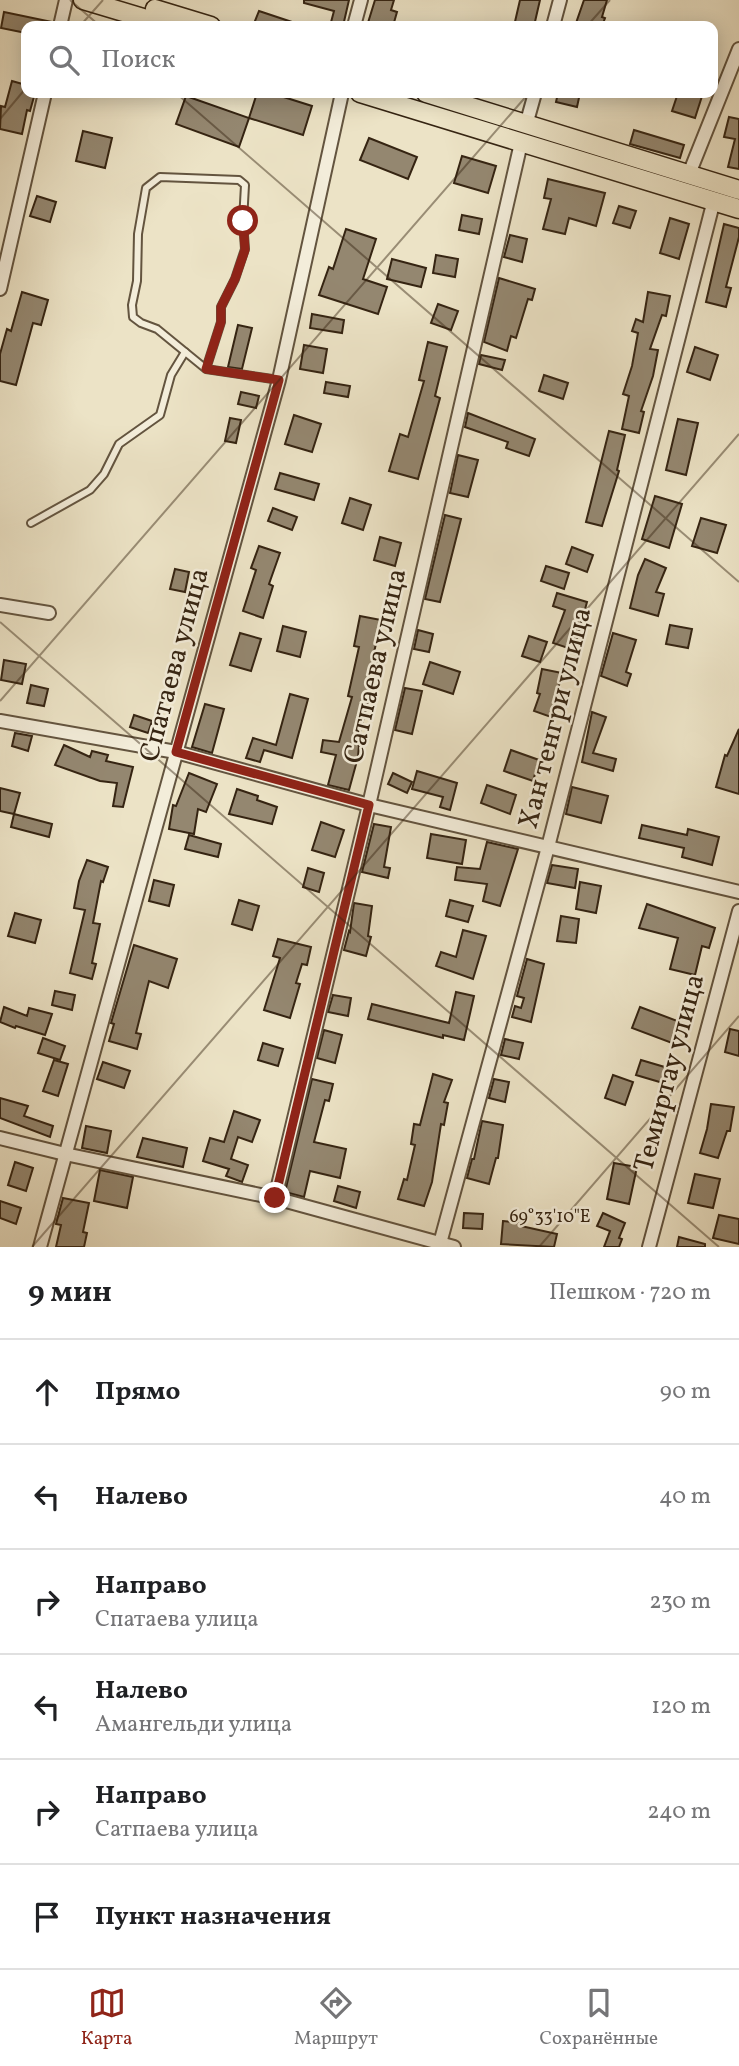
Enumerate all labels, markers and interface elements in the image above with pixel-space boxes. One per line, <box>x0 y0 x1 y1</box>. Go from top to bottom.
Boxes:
search box <box>21 21 718 98</box>
icon: search <box>45 41 83 79</box>
text: Поиск <box>101 42 175 78</box>
route start <box>227 205 258 236</box>
street label: Спатаева улица <box>130 564 220 766</box>
street label: Сатпаева улица <box>335 564 417 768</box>
street label: Хан тенгри улица <box>510 603 602 833</box>
street label: Темиртау улица <box>625 970 715 1176</box>
route end <box>259 1182 290 1213</box>
text: 69°33'10"E <box>509 1205 591 1230</box>
text: 9 мин <box>28 1272 112 1314</box>
text: Пешком · 720 m <box>549 1277 711 1309</box>
icon: ahead <box>28 1373 66 1411</box>
text: Прямо <box>95 1374 180 1410</box>
text: 90 m <box>660 1376 711 1408</box>
icon: left <box>28 1478 66 1516</box>
text: Налево <box>95 1479 188 1515</box>
text: 40 m <box>659 1481 711 1513</box>
text: Направо <box>95 1568 207 1604</box>
icon: right <box>28 1583 66 1621</box>
text: 230 m <box>649 1586 711 1618</box>
text: Спатаева улица <box>95 1604 259 1636</box>
text: Налево <box>95 1673 188 1709</box>
icon: left <box>28 1688 66 1726</box>
text: 120 m <box>651 1691 711 1723</box>
text: Амангельди улица <box>95 1709 292 1741</box>
text: Направо <box>95 1778 207 1814</box>
icon: right <box>28 1793 66 1831</box>
text: 240 m <box>647 1796 711 1828</box>
text: Сатпаева улица <box>95 1814 259 1846</box>
icon: arrive <box>28 1898 66 1936</box>
text: Пункт назначения <box>95 1899 331 1935</box>
tab: Карта <box>81 1984 132 2052</box>
tab: Маршрут <box>294 1984 378 2052</box>
tab: Сохранённые <box>540 1984 658 2052</box>

